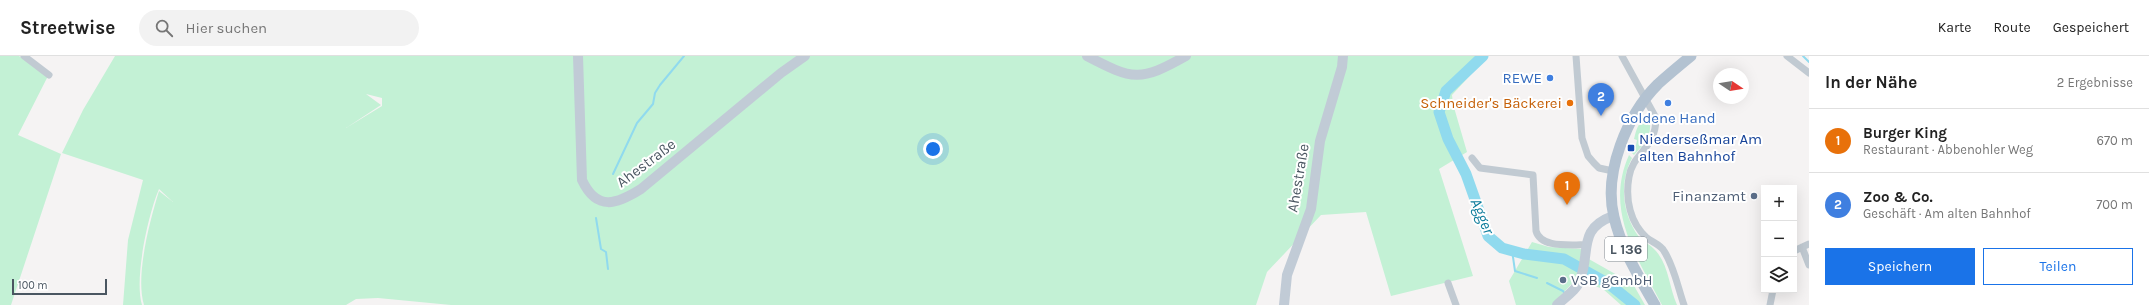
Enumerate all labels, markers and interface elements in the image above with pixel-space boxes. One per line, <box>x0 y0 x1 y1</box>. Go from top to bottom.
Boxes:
search box <box>139 10 419 46</box>
text: Streetwise <box>20 17 115 39</box>
icon: search <box>153 17 175 39</box>
text: Hier suchen <box>185 19 267 37</box>
text: Karte <box>1938 19 1972 36</box>
text: Route <box>1994 19 2031 36</box>
text: Gespeichert <box>2053 19 2129 36</box>
north arrow <box>1713 68 1749 104</box>
place label: REWE <box>1503 69 1542 87</box>
text: In der Nähe <box>1825 72 1917 92</box>
marker: REWE <box>1545 73 1555 83</box>
text: 2 Ergebnisse <box>2057 75 2133 90</box>
pin: 2 <box>1588 83 1614 116</box>
place label: Schneider's Bäckerei <box>1420 94 1562 112</box>
marker: Schneider's Bäckerei <box>1565 98 1575 108</box>
marker: Goldene Hand <box>1663 98 1673 108</box>
place label: Goldene Hand <box>1620 109 1716 127</box>
text: Burger King <box>1863 124 1947 142</box>
place label: Niederseßmar Am alten Bahnhof <box>1639 130 1762 165</box>
text: 1 <box>1836 133 1840 148</box>
text: 670 m <box>2096 133 2133 148</box>
street label: Ahestraße <box>613 135 679 191</box>
your location <box>923 139 943 159</box>
street label: Ahestraße <box>1283 142 1313 214</box>
text: Restaurant · Abbenohler Weg <box>1863 142 2033 157</box>
marker: Niederseßmar Am alten Bahnhof <box>1626 143 1636 153</box>
pin: 1 <box>1554 172 1580 205</box>
map controls <box>1761 185 1797 293</box>
button: + <box>1761 185 1797 221</box>
place label: Finanzamt <box>1672 187 1746 205</box>
text: Zoo & Co. <box>1863 188 1933 206</box>
marker: Finanzamt <box>1749 191 1759 201</box>
water label: Agger <box>1466 195 1499 238</box>
text: 2 <box>1834 197 1842 212</box>
text: 700 m <box>2096 197 2133 212</box>
text: Geschäft · Am alten Bahnhof <box>1863 206 2031 221</box>
button: − <box>1761 221 1797 257</box>
road number: L 136 <box>1605 237 1647 261</box>
button: Speichern <box>1825 248 1975 285</box>
button: Teilen <box>1983 248 2133 285</box>
button: layers <box>1761 257 1797 293</box>
place label: VSB gGmbH <box>1571 271 1652 289</box>
marker: VSB gGmbH <box>1558 275 1568 285</box>
scale bar <box>12 277 107 296</box>
text: 100 m <box>18 279 48 292</box>

